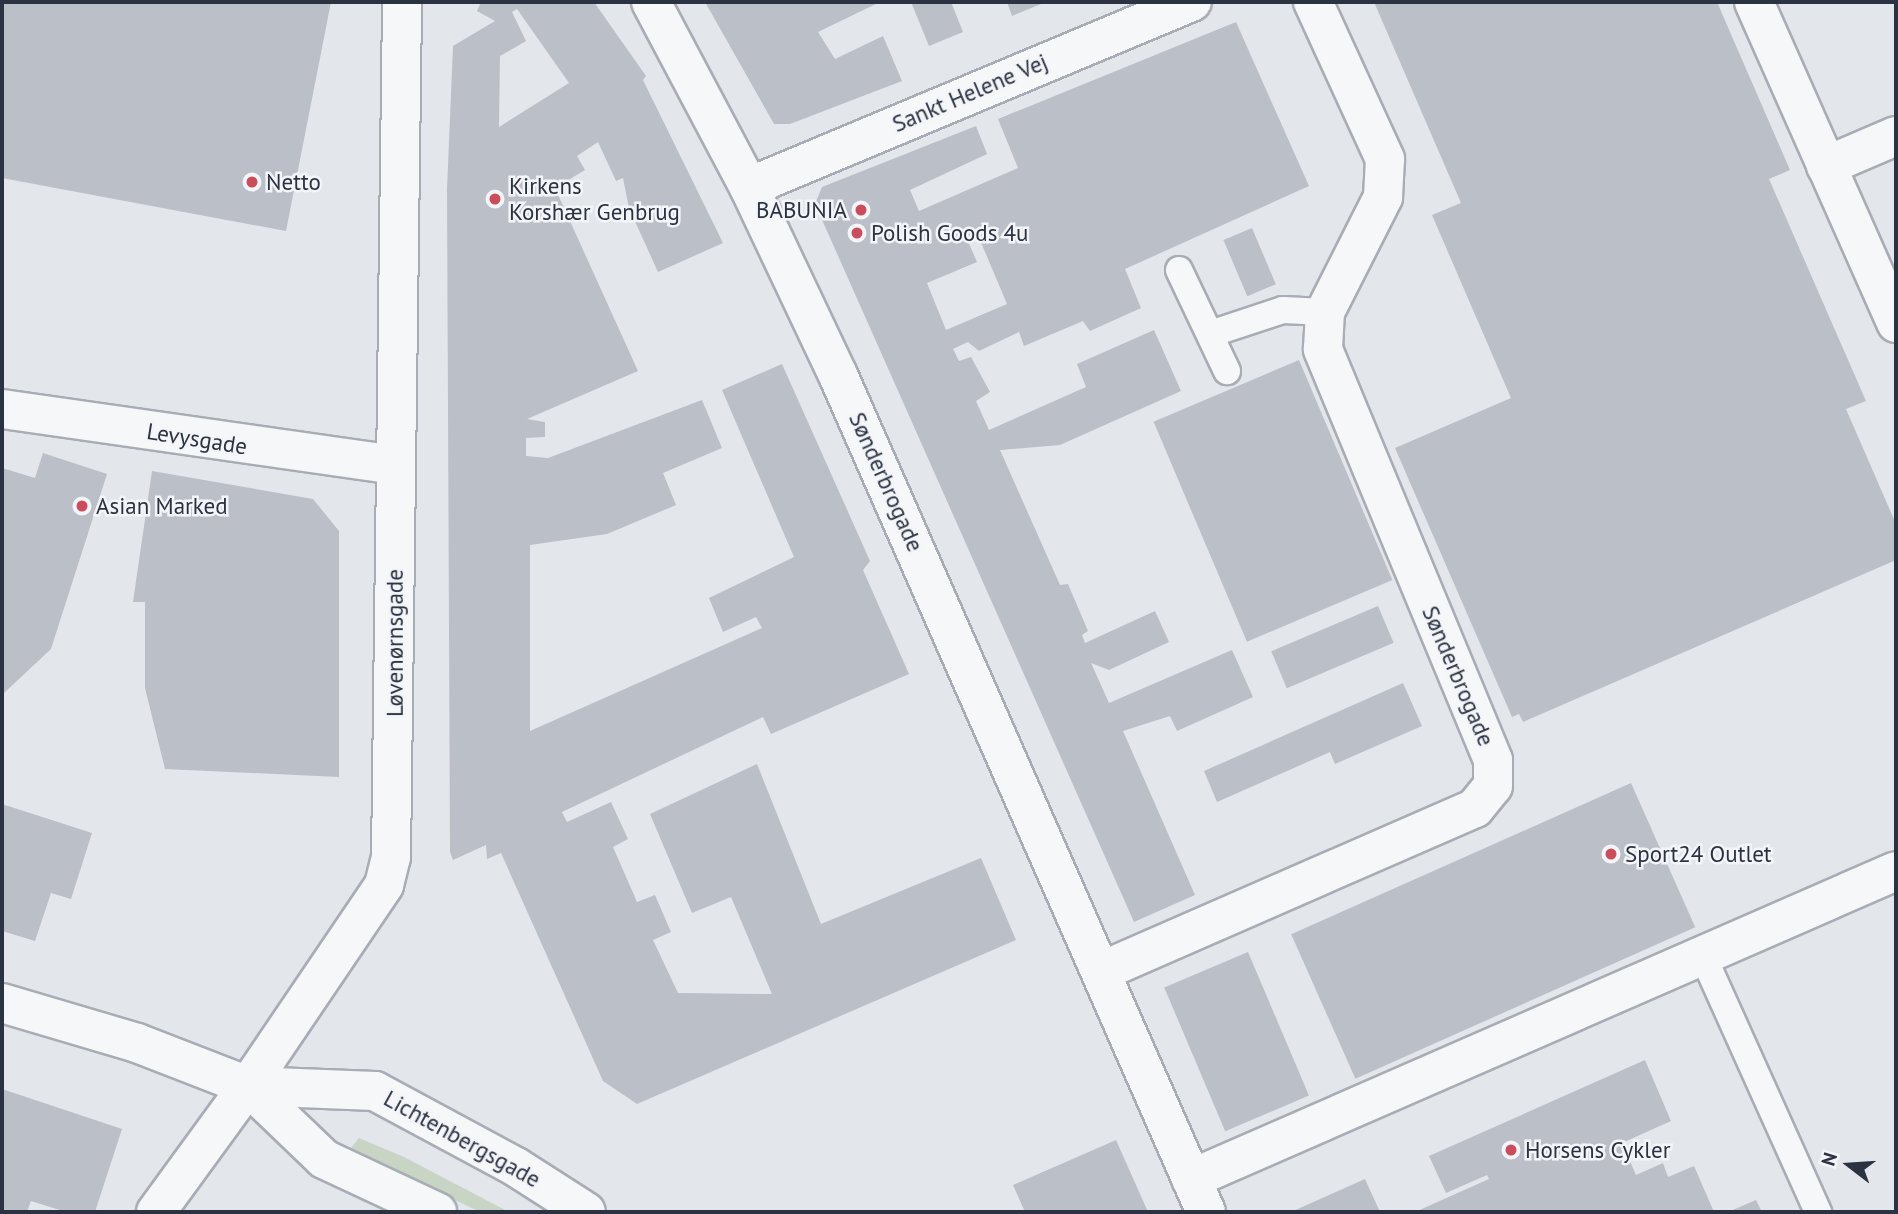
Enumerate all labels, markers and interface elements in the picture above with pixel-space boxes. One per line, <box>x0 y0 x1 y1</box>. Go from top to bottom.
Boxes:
street label: Sankt Helene Vej <box>888 48 1052 138</box>
place label: Netto <box>266 168 321 196</box>
place label: Kirkens Korshær Genbrug <box>509 172 680 226</box>
marker: Netto <box>244 174 260 190</box>
marker: Kirkens Korshær Genbrug <box>487 191 503 207</box>
place label: BABUNIA <box>756 196 847 224</box>
marker: BABUNIA <box>853 202 869 218</box>
place label: Polish Goods 4u <box>871 219 1029 247</box>
marker: Polish Goods 4u <box>849 225 865 241</box>
street label: Sønderbrogade <box>843 408 929 556</box>
street label: Levysgade <box>145 417 249 461</box>
place label: Asian Marked <box>96 492 228 520</box>
marker: Asian Marked <box>74 498 90 514</box>
street label: Løvenørnsgade <box>381 569 409 717</box>
street label: Sønderbrogade <box>1416 602 1500 750</box>
place label: Sport24 Outlet <box>1625 840 1772 868</box>
marker: Sport24 Outlet <box>1603 846 1619 862</box>
street label: Lichtenbergsgade <box>379 1085 545 1193</box>
north arrow <box>1814 1130 1884 1200</box>
place label: Horsens Cykler <box>1525 1136 1670 1164</box>
marker: Horsens Cykler <box>1503 1142 1519 1158</box>
text: N <box>1816 1149 1842 1168</box>

